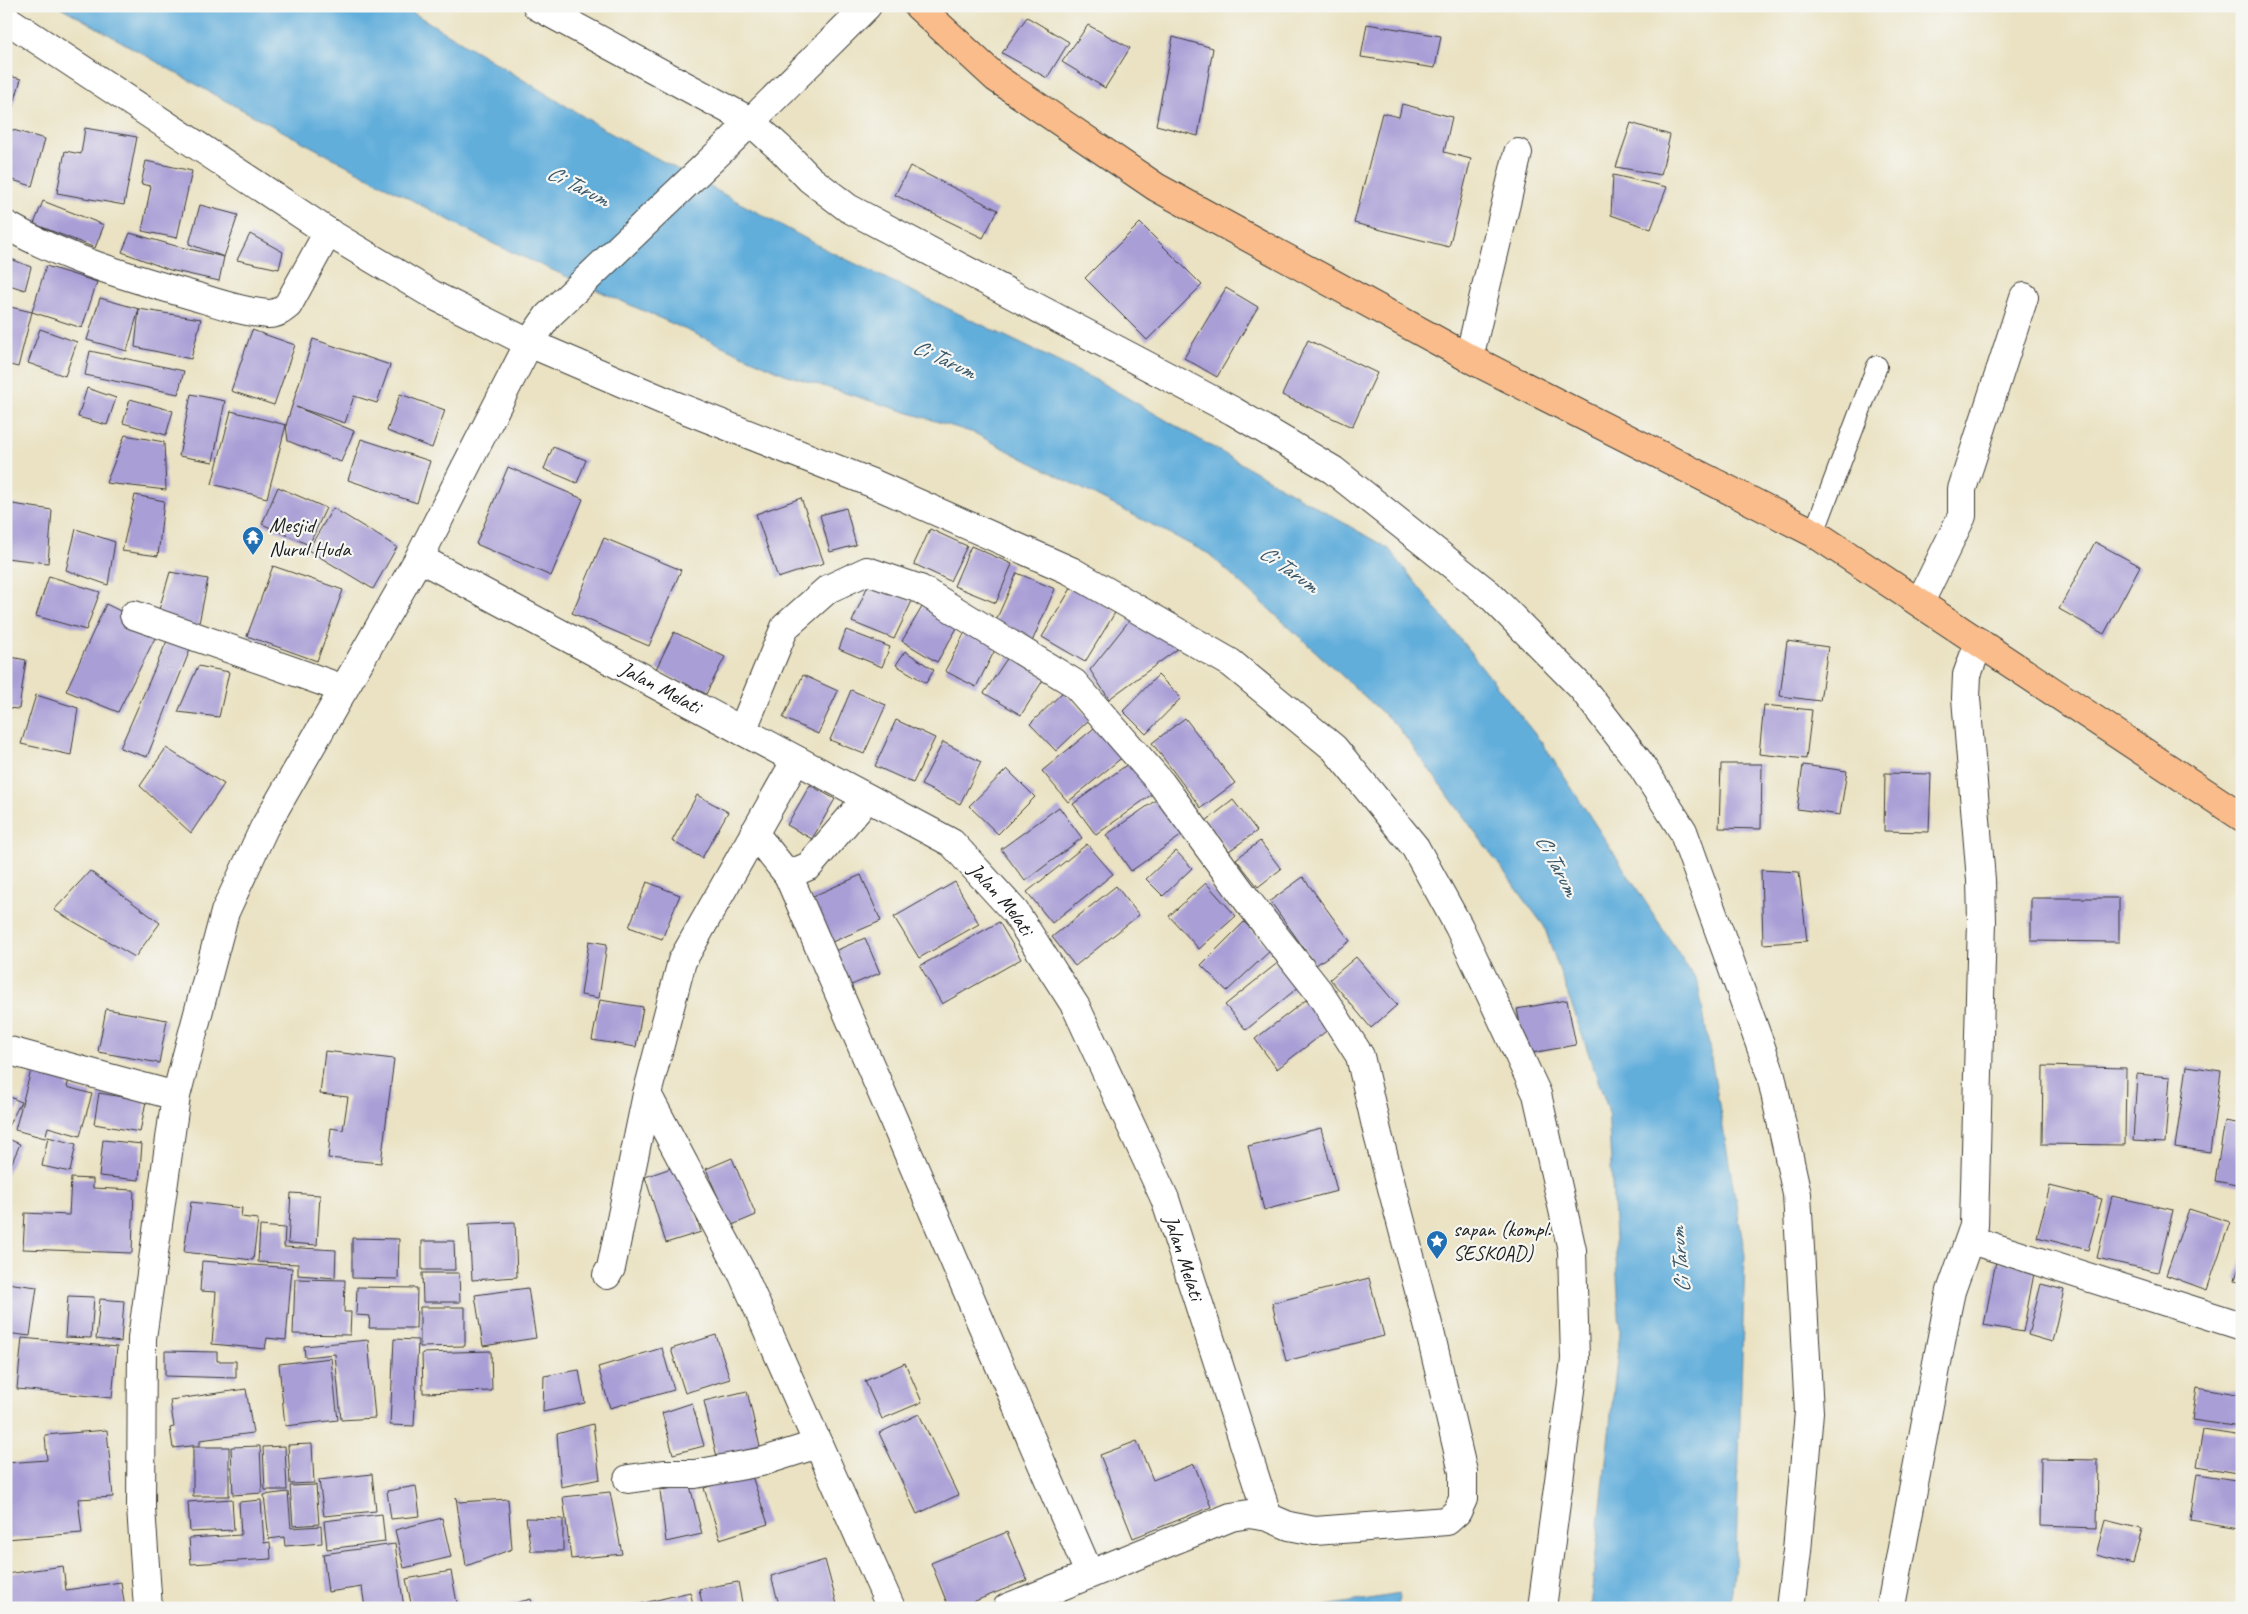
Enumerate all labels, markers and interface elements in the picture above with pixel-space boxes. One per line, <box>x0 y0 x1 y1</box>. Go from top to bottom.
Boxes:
water label: Ci Tarum <box>542 159 616 215</box>
water label: Ci Tarum <box>908 332 982 387</box>
place label: Mesjid Nurul Huda <box>269 512 352 562</box>
temple icon: Mesjid Nurul Huda <box>241 525 265 556</box>
water label: Ci Tarum <box>1254 539 1326 601</box>
street label: Jalan Melati <box>615 655 708 721</box>
water label: Ci Tarum <box>1529 829 1586 903</box>
street label: Jalan Melati <box>963 856 1041 943</box>
street label: Jalan Melati <box>1158 1211 1211 1306</box>
place label: sapan (kompl. SESKOAD) <box>1453 1216 1552 1266</box>
water label: Ci Tarum <box>1663 1223 1697 1294</box>
place icon: sapan (kompl. SESKOAD) <box>1425 1229 1449 1260</box>

